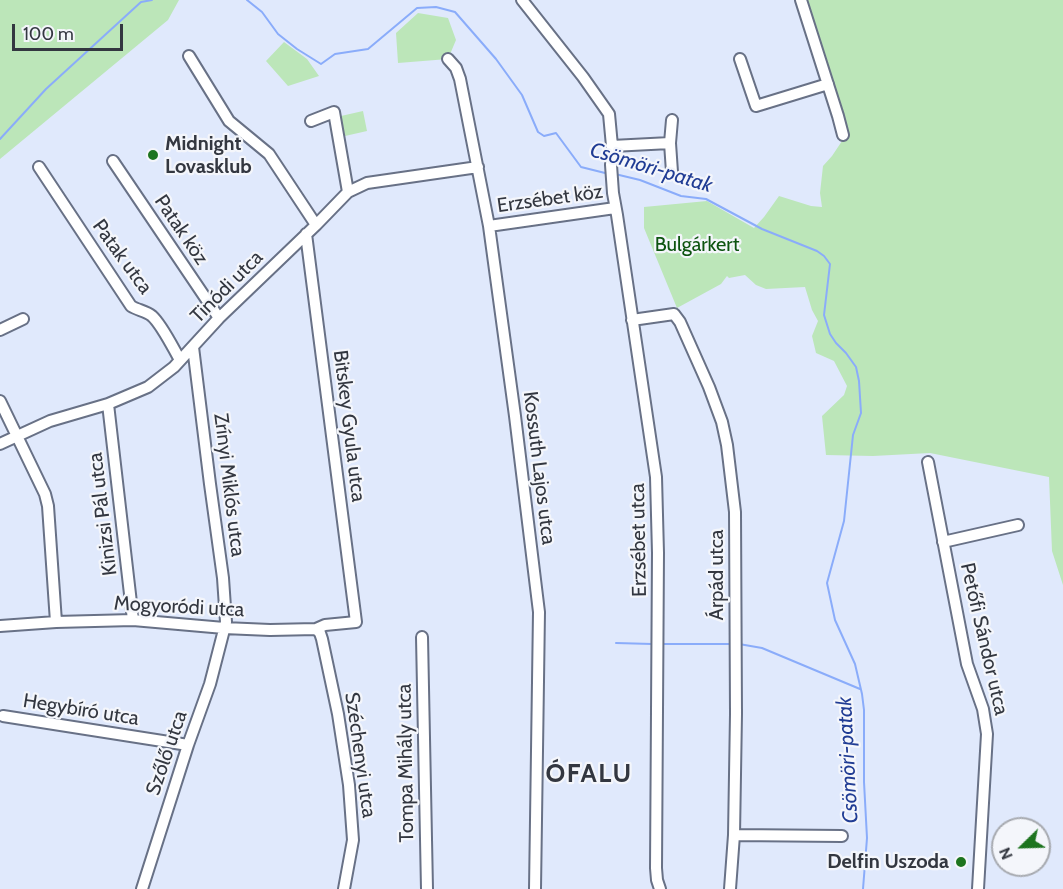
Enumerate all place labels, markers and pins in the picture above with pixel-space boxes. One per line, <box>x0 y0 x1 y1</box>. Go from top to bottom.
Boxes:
place label: Midnight Lovasklub <box>165 132 252 179</box>
marker: Midnight Lovasklub <box>146 148 160 162</box>
place label: Delfin Uszoda <box>827 850 949 874</box>
marker: Delfin Uszoda <box>954 855 968 869</box>

